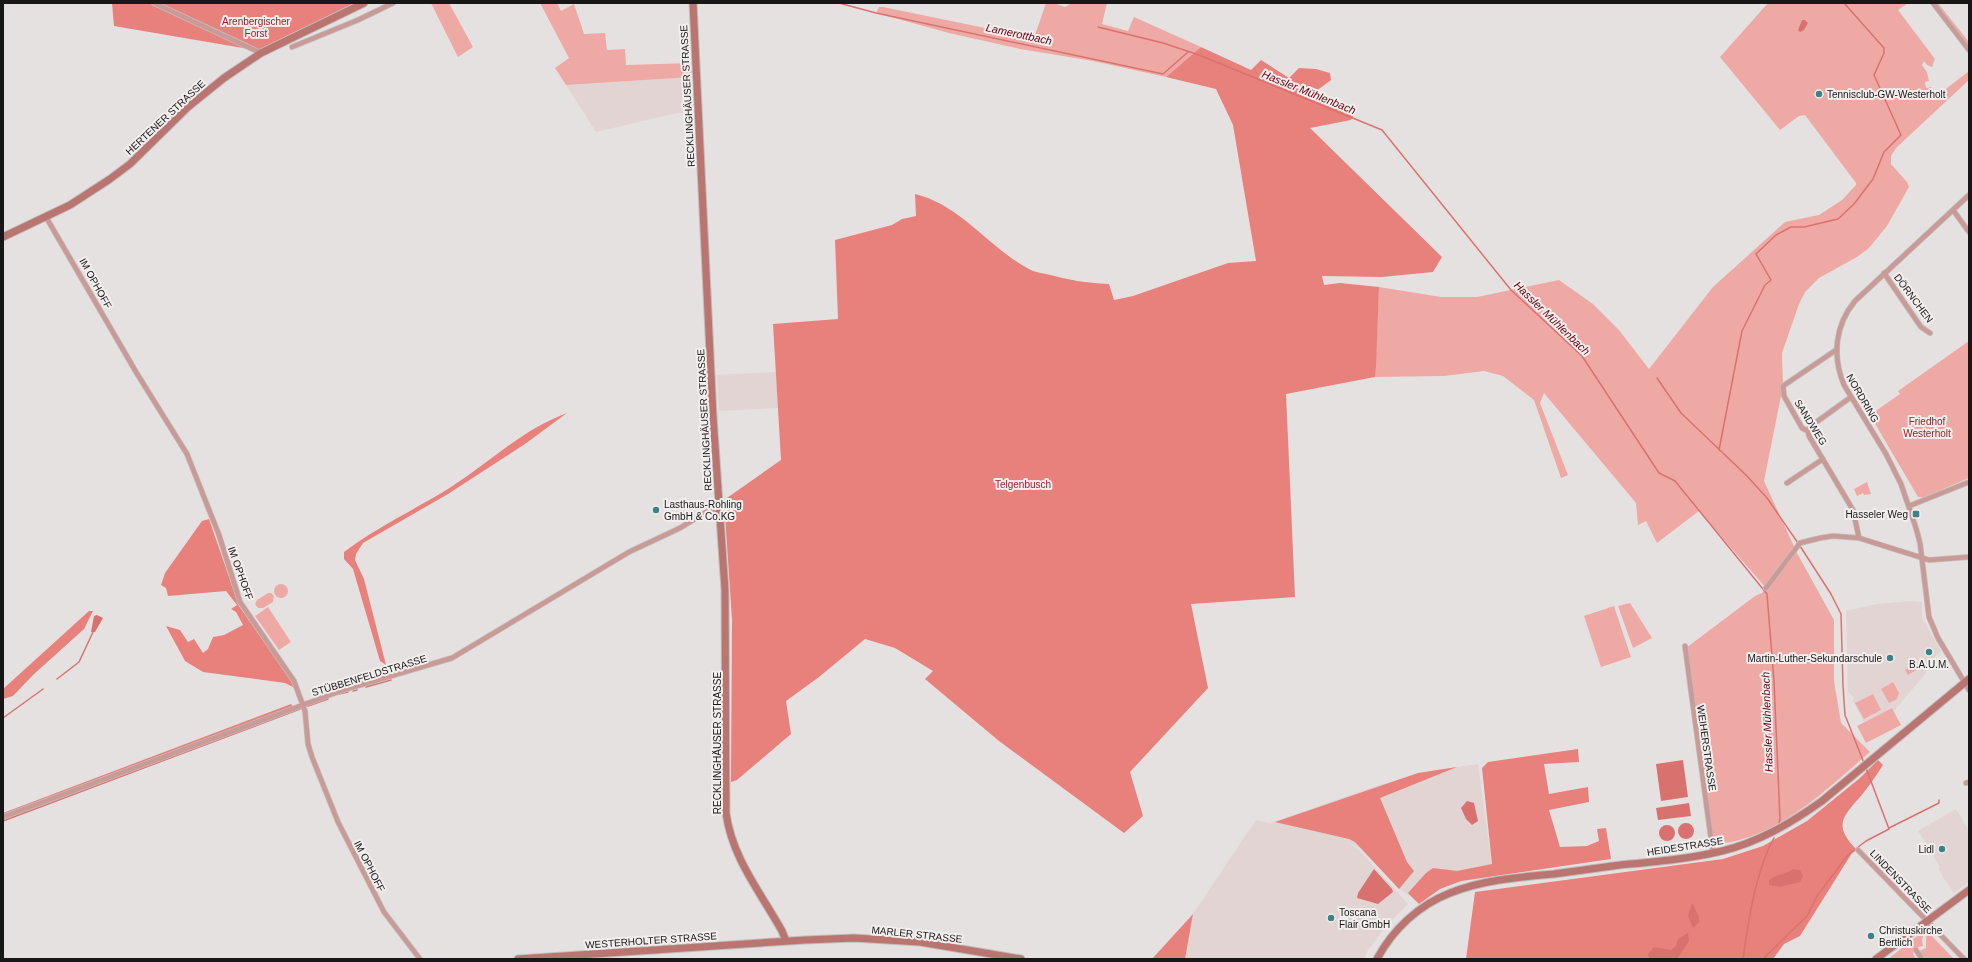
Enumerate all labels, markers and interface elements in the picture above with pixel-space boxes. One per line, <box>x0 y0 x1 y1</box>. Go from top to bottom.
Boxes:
park label: Arenbergischer Forst <box>222 16 291 39</box>
water label: Lamerottbach <box>985 21 1053 47</box>
street label: RECKLINGHÄUSER STRASSE <box>678 24 697 167</box>
water label: Hassler Mühlenbach <box>1260 68 1358 116</box>
street label: HERTENER STRASSE <box>123 78 207 157</box>
marker: Tennisclub-GW-Westerholt <box>1814 89 1824 99</box>
place label: Tennisclub-GW-Westerholt <box>1827 89 1946 100</box>
street label: IM OPHOFF <box>77 256 114 310</box>
street label: DÖRNCHEN <box>1892 272 1935 325</box>
water label: Hassler Mühlenbach <box>1512 279 1592 357</box>
street label: RECKLINGHÄUSER STRASSE <box>695 348 714 491</box>
street label: NORDRING <box>1844 372 1881 425</box>
street label: SANDWEG <box>1792 397 1829 447</box>
park label: Friedhof Westerholt <box>1903 416 1951 439</box>
park label: Telgenbusch <box>995 479 1051 490</box>
place label: Lasthaus-Rohling GmbH & Co.KG <box>664 499 742 522</box>
marker: Lasthaus-Rohling GmbH & Co.KG <box>651 505 661 515</box>
place label: Hasseler Weg <box>1845 509 1908 520</box>
marker: Hasseler Weg <box>1911 509 1921 519</box>
street label: IM OPHOFF <box>226 545 255 601</box>
marker: B.A.U.M. <box>1924 647 1934 657</box>
street label: STÜBBENFELDSTRASSE <box>310 653 428 698</box>
place label: Martin-Luther-Sekundarschule <box>1747 653 1882 664</box>
marker: Martin-Luther-Sekundarschule <box>1885 653 1895 663</box>
place label: B.A.U.M. <box>1909 659 1949 670</box>
street label: RECKLINGHÄUSER STRASSE <box>712 672 723 814</box>
water label: Hassler Mühlenbach <box>1759 672 1775 772</box>
street label: WEIHERSTRASSE <box>1695 704 1718 792</box>
street label: HEIDESTRASSE <box>1646 835 1724 858</box>
street label: IM OPHOFF <box>352 839 387 893</box>
place label: Lidl <box>1918 844 1934 855</box>
marker: Lidl <box>1937 844 1947 854</box>
street label: LINDENSTRASSE <box>1868 848 1934 915</box>
place label: Toscana Flair GmbH <box>1339 907 1390 930</box>
marker: Toscana Flair GmbH <box>1326 913 1336 923</box>
street label: MARLER STRASSE <box>871 924 963 945</box>
place label: Christuskirche Bertlich <box>1879 925 1943 948</box>
street label: WESTERHOLTER STRASSE <box>585 930 718 951</box>
marker: Christuskirche Bertlich <box>1866 931 1876 941</box>

